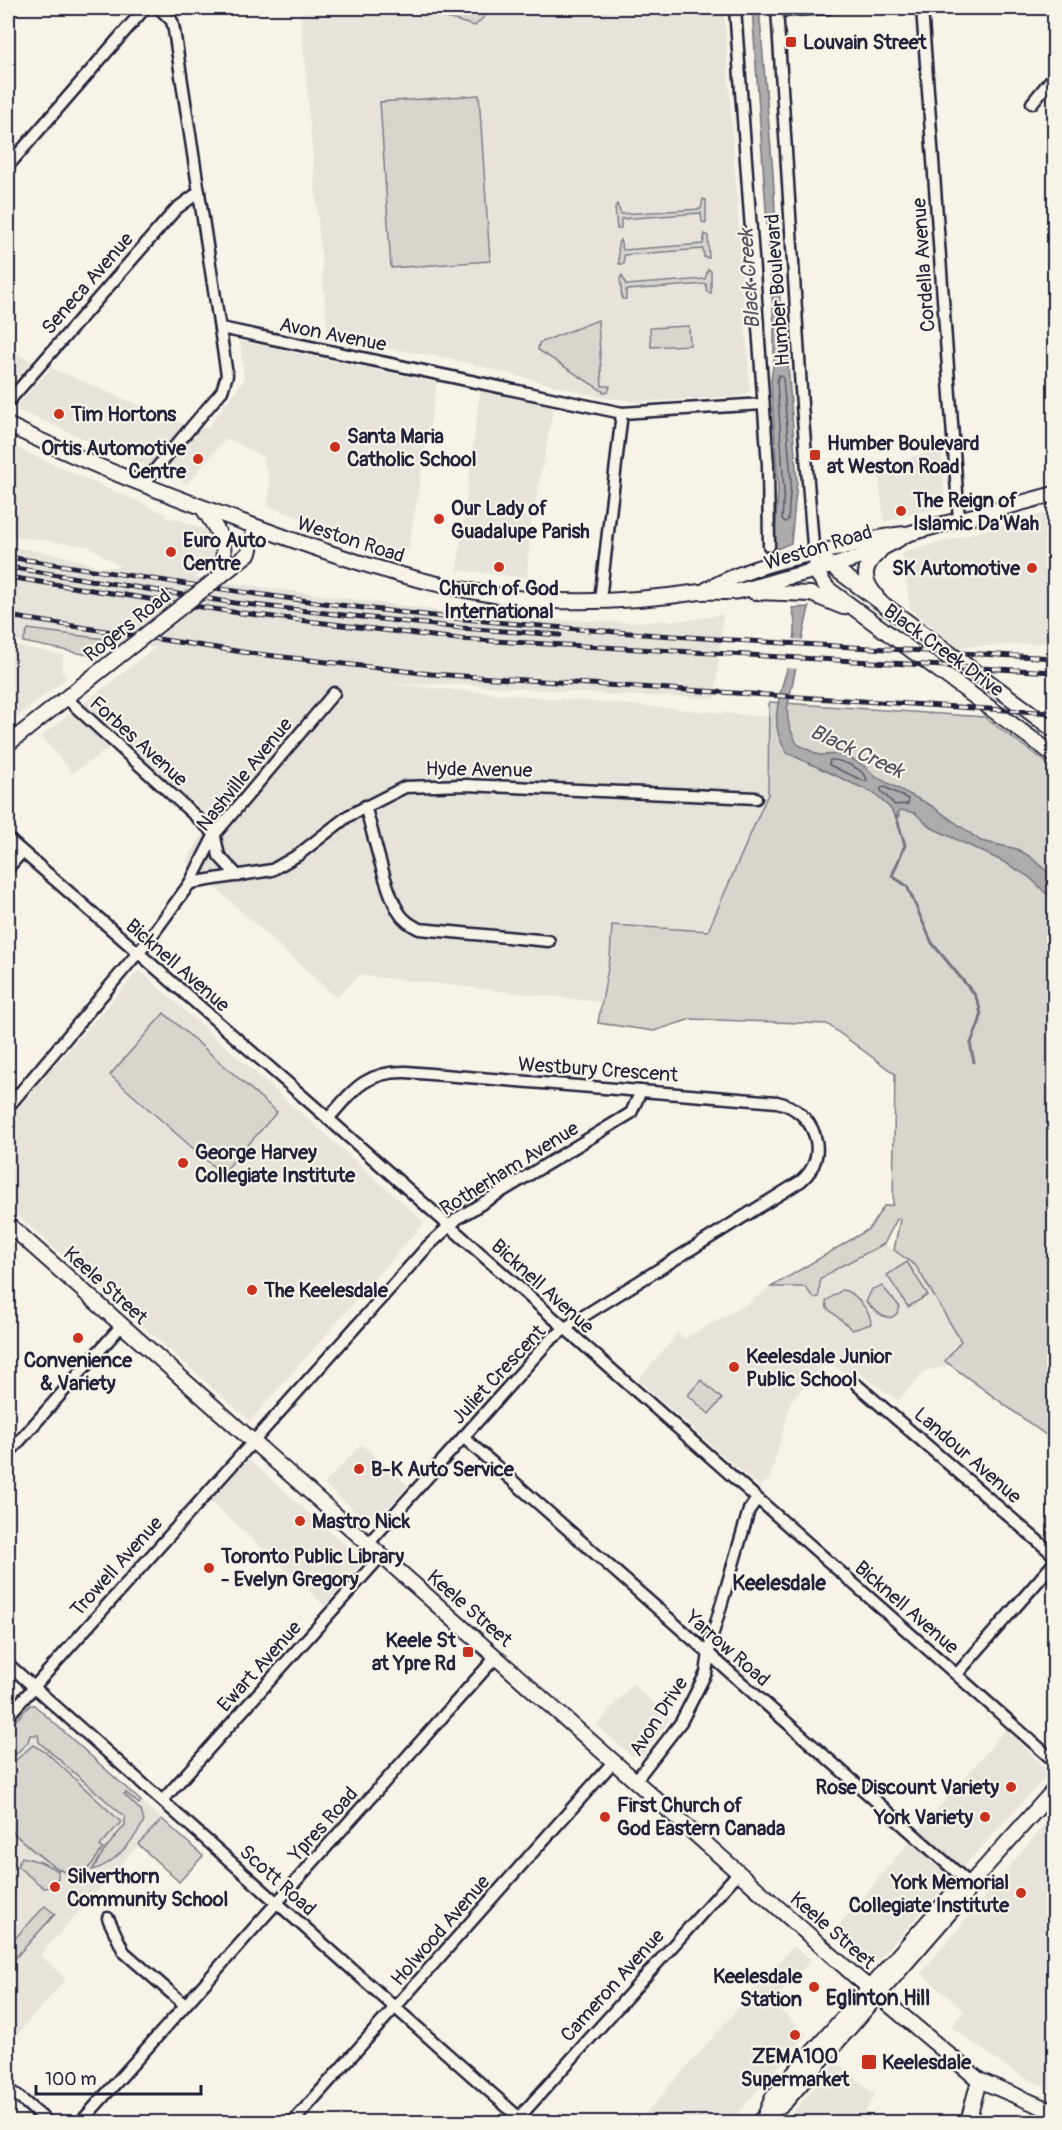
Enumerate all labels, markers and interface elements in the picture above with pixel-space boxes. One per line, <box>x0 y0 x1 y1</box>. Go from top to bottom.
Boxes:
place label: Louvain Street <box>803 30 928 55</box>
marker: Louvain Street <box>784 35 798 49</box>
street label: Cordella Avenue <box>906 197 941 333</box>
street label: Humber Boulevard <box>760 213 795 367</box>
water label: Black Creek <box>732 226 766 330</box>
street label: Seneca Avenue <box>36 227 139 340</box>
street label: Avon Avenue <box>277 312 389 357</box>
place label: Tim Hortons <box>70 402 176 427</box>
marker: Tim Hortons <box>52 407 66 421</box>
place label: Santa Maria Catholic School <box>347 424 476 472</box>
place label: Humber Boulevard at Weston Road <box>827 431 980 479</box>
place label: Ortis Automotive Centre <box>41 436 187 484</box>
marker: Santa Maria Catholic School <box>328 440 342 454</box>
marker: Humber Boulevard at Weston Road <box>808 448 822 462</box>
marker: Ortis Automotive Centre <box>191 452 205 466</box>
place label: The Reign of Islamic Da'Wah <box>912 488 1039 536</box>
place label: Our Lady of Guadalupe Parish <box>451 496 590 544</box>
marker: The Reign of Islamic Da'Wah <box>894 504 908 518</box>
street label: Weston Road <box>294 510 408 569</box>
marker: Our Lady of Guadalupe Parish <box>432 512 446 526</box>
street label: Weston Road <box>761 519 875 576</box>
place label: Euro Auto Centre <box>183 528 267 576</box>
marker: Euro Auto Centre <box>164 545 178 559</box>
place label: SK Automotive <box>892 556 1021 581</box>
marker: Church of God International <box>492 560 506 574</box>
marker: SK Automotive <box>1025 561 1039 575</box>
place label: Church of God International <box>439 576 559 624</box>
street label: Rogers Road <box>79 584 176 667</box>
street label: Black Creek Drive <box>879 598 1009 702</box>
street label: Forbes Avenue <box>84 691 193 792</box>
street label: Nashville Avenue <box>191 712 298 836</box>
water label: Black Creek <box>806 718 910 786</box>
street label: Hyde Avenue <box>425 756 533 783</box>
street label: Bicknell Avenue <box>120 913 235 1018</box>
street label: Westbury Crescent <box>517 1051 680 1088</box>
street label: Rotherham Avenue <box>435 1116 583 1221</box>
place label: George Harvey Collegiate Institute <box>195 1140 356 1188</box>
marker: George Harvey Collegiate Institute <box>176 1156 190 1170</box>
street label: Bicknell Avenue <box>486 1234 599 1339</box>
street label: Keele Street <box>58 1241 154 1330</box>
place label: The Keelesdale <box>263 1278 389 1303</box>
marker: The Keelesdale <box>245 1283 259 1297</box>
street label: Juliet Crescent <box>446 1319 551 1429</box>
marker: Convenience & Variety <box>71 1331 85 1345</box>
place label: Keelesdale Junior Public School <box>746 1344 893 1392</box>
place label: Convenience & Variety <box>24 1348 133 1396</box>
marker: Keelesdale Junior Public School <box>727 1360 741 1374</box>
street label: Landour Avenue <box>909 1402 1027 1509</box>
place label: B-K Auto Service <box>371 1457 515 1482</box>
marker: B-K Auto Service <box>352 1462 366 1476</box>
place label: Mastro Nick <box>312 1509 411 1534</box>
street label: Trowell Avenue <box>65 1511 168 1622</box>
marker: Mastro Nick <box>293 1514 307 1528</box>
place label: Toronto Public Library - Evelyn Gregory <box>220 1544 404 1592</box>
street label: Bicknell Avenue <box>849 1555 964 1660</box>
marker: Toronto Public Library - Evelyn Gregory <box>202 1561 216 1575</box>
street label: Keele Street <box>422 1565 518 1653</box>
district label: Keelesdale <box>732 1570 826 1597</box>
street label: Yarrow Road <box>680 1604 775 1692</box>
street label: Ewart Avenue <box>212 1615 307 1717</box>
place label: Keele St at Ypre Rd <box>372 1628 457 1676</box>
marker: Keele St at Ypre Rd <box>461 1645 475 1659</box>
street label: Avon Drive <box>624 1672 693 1761</box>
place label: Rose Discount Variety <box>816 1775 999 1800</box>
marker: Rose Discount Variety <box>1004 1780 1018 1794</box>
street label: Ypres Road <box>283 1782 363 1868</box>
place label: First Church of God Eastern Canada <box>617 1793 785 1841</box>
place label: York Variety <box>873 1805 973 1830</box>
marker: First Church of God Eastern Canada <box>598 1810 612 1824</box>
marker: York Variety <box>978 1810 992 1824</box>
street label: Scott Road <box>234 1839 321 1921</box>
place label: Silverthorn Community School <box>67 1864 228 1912</box>
street label: Holwood Avenue <box>385 1870 495 1991</box>
place label: York Memorial Collegiate Institute <box>849 1870 1010 1918</box>
marker: Silverthorn Community School <box>48 1880 62 1894</box>
marker: York Memorial Collegiate Institute <box>1014 1886 1028 1900</box>
street label: Keele Street <box>785 1887 881 1975</box>
street label: Cameron Avenue <box>555 1923 670 2047</box>
place label: Keelesdale Station <box>713 1964 803 2012</box>
marker: Keelesdale Station <box>807 1980 821 1994</box>
district label: Eglinton Hill <box>826 1985 930 2012</box>
marker: ZEMA100 Supermarket <box>788 2028 802 2042</box>
place label: ZEMA100 Supermarket <box>741 2044 850 2092</box>
place label: Keelesdale <box>882 2050 972 2075</box>
marker: Keelesdale <box>860 2053 878 2071</box>
scale bar <box>36 2058 201 2096</box>
text: 100 m <box>45 2068 97 2091</box>

